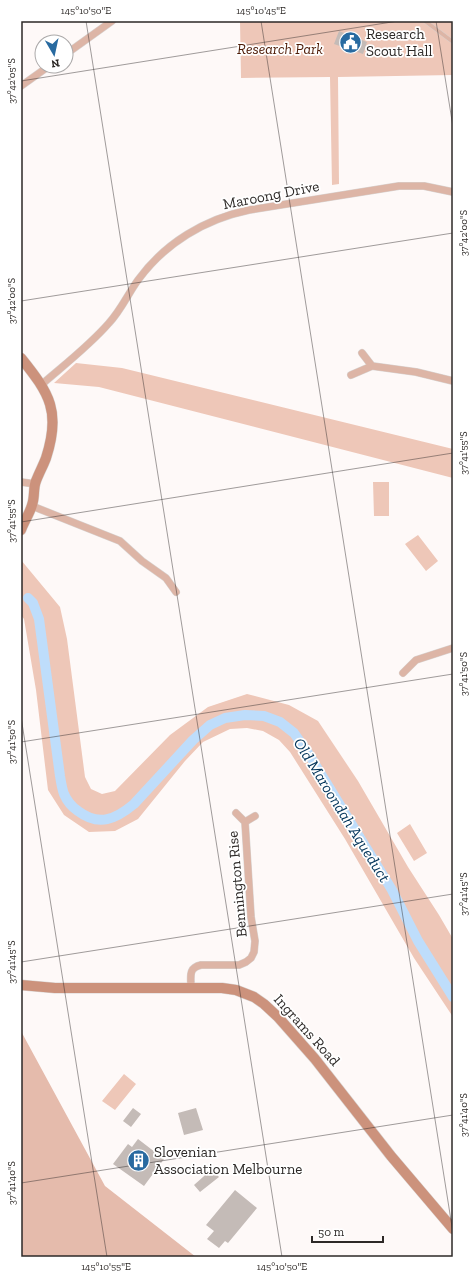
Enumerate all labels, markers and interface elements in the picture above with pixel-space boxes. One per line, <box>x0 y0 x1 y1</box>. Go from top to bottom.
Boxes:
text: 145°10'50"E <box>61 5 111 17</box>
text: 145°10'45"E <box>236 5 286 17</box>
place label: Research Scout Hall <box>366 25 432 60</box>
public building icon: Research Scout Hall <box>338 30 364 56</box>
north arrow <box>34 34 74 74</box>
park label: Research Park <box>237 40 323 58</box>
text: N <box>50 56 61 71</box>
text: 37°42'05"S <box>6 58 18 104</box>
street label: Maroong Drive <box>221 177 321 213</box>
text: 37°42'00"S <box>458 210 470 256</box>
text: 37°42'00"S <box>6 278 18 324</box>
text: 37°41'55"S <box>458 431 470 475</box>
text: 37°41'55"S <box>6 499 18 543</box>
text: 37°41'50"S <box>458 652 470 696</box>
text: 37°41'50"S <box>6 720 18 764</box>
water label: Old Maroondah Aqueduct <box>290 734 395 886</box>
street label: Bennington Rise <box>223 830 251 938</box>
text: 37°41'45"S <box>458 872 470 916</box>
text: 37°41'45"S <box>6 940 18 984</box>
street label: Ingrams Road <box>270 990 344 1070</box>
text: 37°41'40"S <box>458 1093 470 1137</box>
place label: Slovenian Association Melbourne <box>154 1143 302 1178</box>
building icon: Slovenian Association Melbourne <box>126 1148 152 1174</box>
text: 37°41'40"S <box>6 1161 18 1205</box>
scale bar <box>312 1218 383 1244</box>
text: 50 m <box>318 1225 345 1239</box>
text: 145°10'55"E <box>81 1261 131 1273</box>
text: 145°10'50"E <box>257 1261 307 1273</box>

